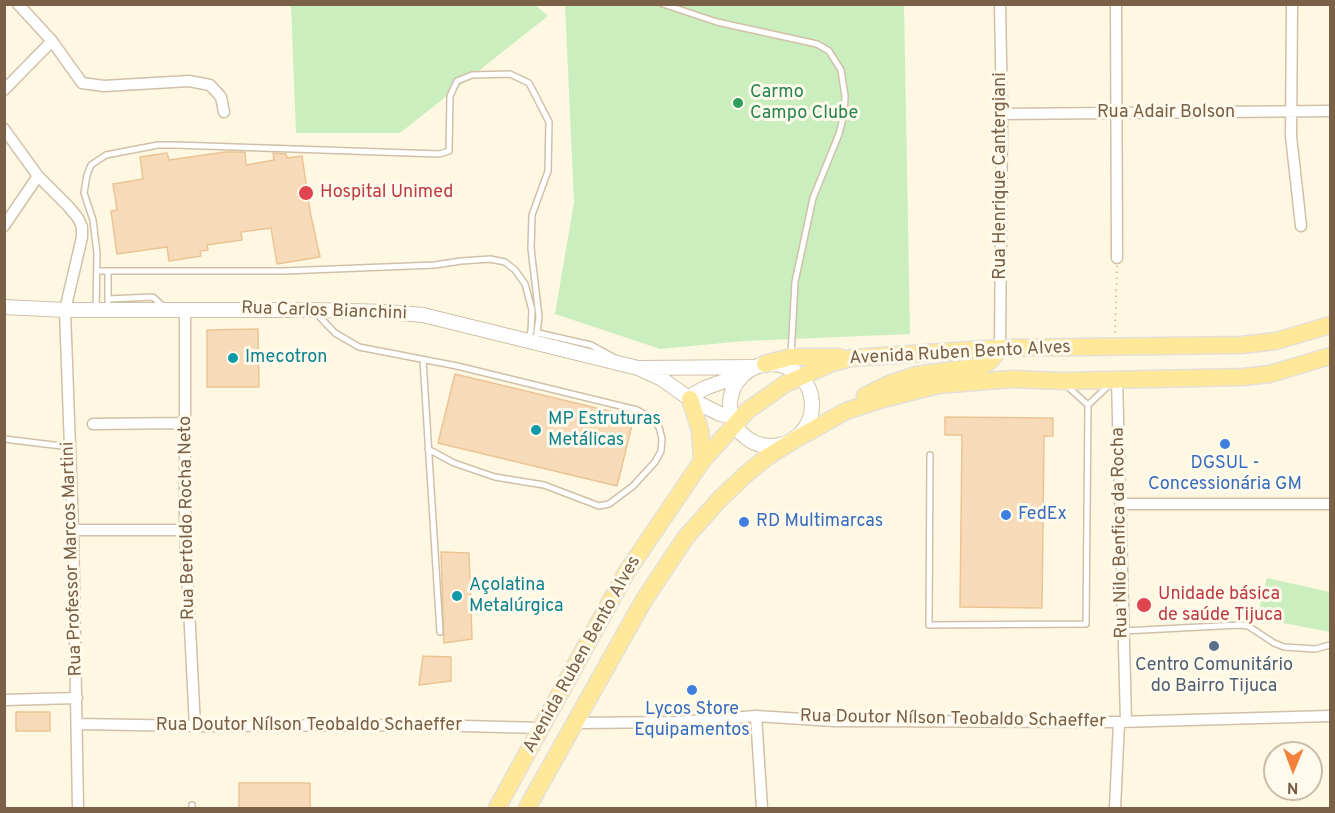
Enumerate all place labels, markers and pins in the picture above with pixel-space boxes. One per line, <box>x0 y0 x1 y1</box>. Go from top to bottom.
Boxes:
place label: Carmo Campo Clube <box>750 82 858 124</box>
marker: Carmo Campo Clube <box>731 96 745 110</box>
place label: Hospital Unimed <box>320 182 453 204</box>
marker: Hospital Unimed <box>297 184 315 202</box>
place label: Imecotron <box>245 347 327 369</box>
marker: Imecotron <box>226 351 240 365</box>
place label: MP Estruturas Metálicas <box>548 409 661 452</box>
marker: MP Estruturas Metálicas <box>529 423 543 437</box>
marker: DGSUL - Concessionária GM <box>1218 437 1232 451</box>
place label: DGSUL - Concessionária GM <box>1148 453 1302 496</box>
place label: FedEx <box>1018 504 1067 526</box>
marker: FedEx <box>999 508 1013 522</box>
place label: RD Multimarcas <box>756 511 883 533</box>
marker: RD Multimarcas <box>737 515 751 529</box>
place label: Açolatina Metalúrgica <box>469 575 563 618</box>
place label: Unidade básica de saúde Tijuca <box>1158 584 1282 626</box>
marker: Açolatina Metalúrgica <box>450 589 464 603</box>
marker: Unidade básica de saúde Tijuca <box>1135 596 1153 614</box>
marker: Centro Comunitário do Bairro Tijuca <box>1207 639 1221 653</box>
place label: Centro Comunitário do Bairro Tijuca <box>1135 655 1293 698</box>
marker: Lycos Store Equipamentos <box>685 683 699 697</box>
place label: Lycos Store Equipamentos <box>634 699 750 742</box>

